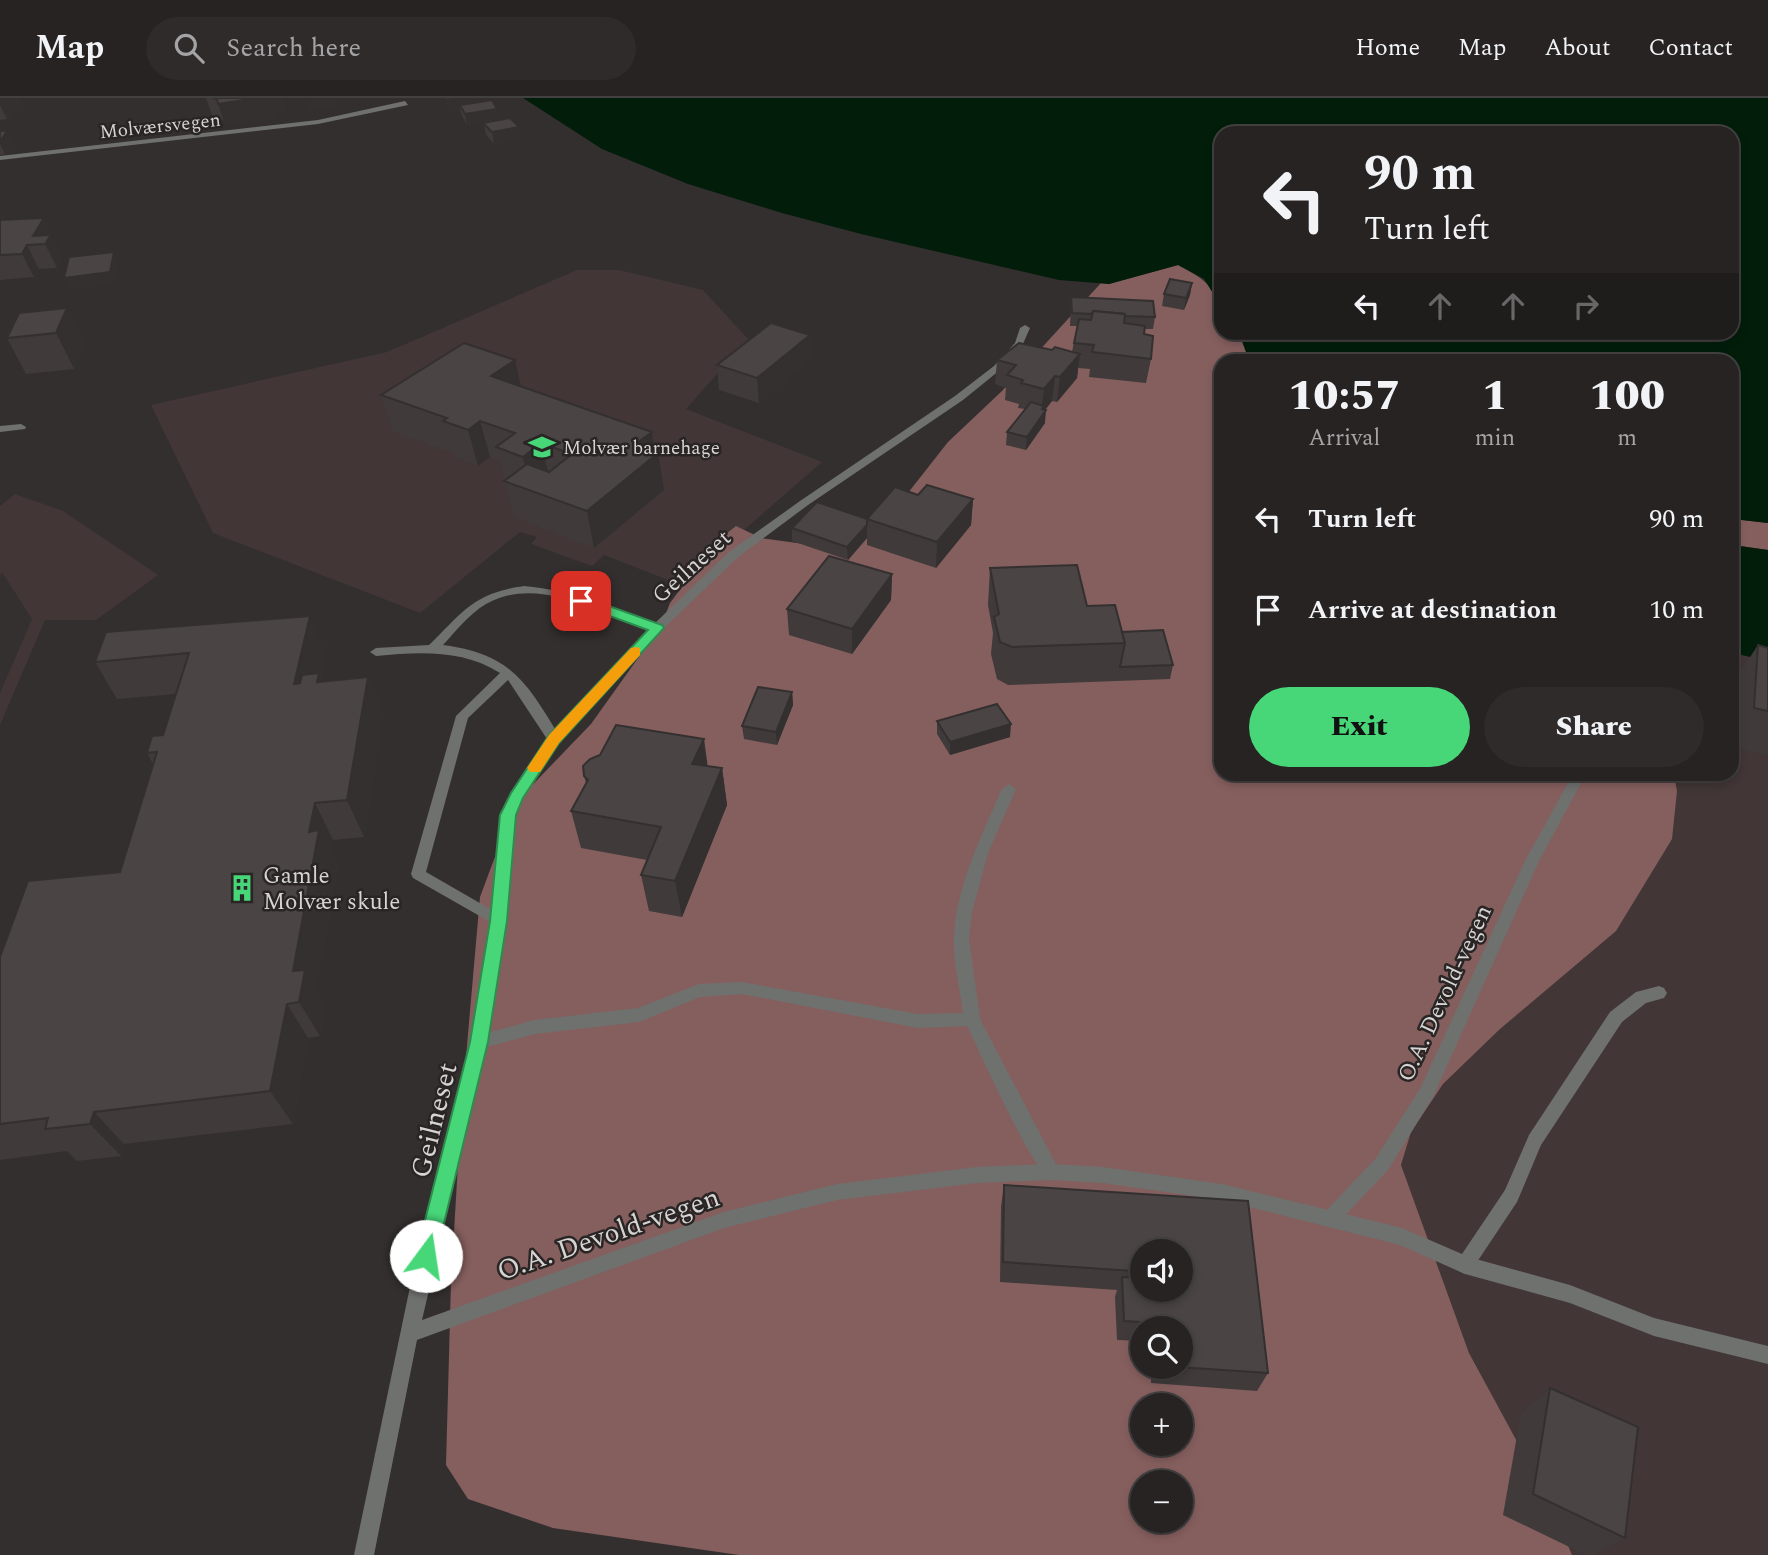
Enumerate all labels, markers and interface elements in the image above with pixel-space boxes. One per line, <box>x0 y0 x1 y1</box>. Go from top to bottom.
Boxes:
search box <box>146 17 636 80</box>
text: Map <box>35 23 104 73</box>
text: Search here <box>226 28 361 68</box>
icon: search <box>170 29 208 67</box>
text: Home <box>1355 30 1420 66</box>
text: Map <box>1458 30 1506 66</box>
text: About <box>1544 30 1610 66</box>
text: Contact <box>1648 30 1733 66</box>
street label: Molværsvegen <box>98 106 222 147</box>
text: 90 m <box>1364 137 1475 212</box>
icon: left <box>1249 154 1340 245</box>
text: Turn left <box>1364 205 1490 254</box>
icon: left <box>1348 287 1386 325</box>
icon: ahead <box>1421 287 1459 325</box>
icon: ahead <box>1494 287 1532 325</box>
icon: right <box>1567 287 1605 325</box>
text: 10:57 <box>1288 365 1401 428</box>
text: 1 <box>1482 365 1508 428</box>
text: 100 <box>1589 365 1665 428</box>
text: Arrival <box>1309 421 1380 456</box>
text: min <box>1475 421 1515 456</box>
text: m <box>1617 421 1637 456</box>
school or university icon: Molvær barnehage <box>527 432 557 462</box>
place label: Molvær barnehage <box>563 434 720 463</box>
text: Turn left <box>1308 499 1416 539</box>
text: 90 m <box>1649 499 1704 539</box>
icon: left <box>1249 500 1287 538</box>
street label: Geilneset <box>644 522 740 612</box>
pin <box>551 571 611 631</box>
icon: arrive <box>562 582 600 620</box>
text: Arrive at destination <box>1308 590 1557 630</box>
text: 10 m <box>1649 590 1704 630</box>
icon: arrive <box>1249 591 1287 629</box>
button: Exit <box>1249 687 1470 767</box>
button: Share <box>1484 687 1704 767</box>
place label: Gamle Molvær skule <box>263 859 400 920</box>
building icon: Gamle Molvær skule <box>227 873 257 903</box>
street label: O.A. Devold-vegen <box>1389 899 1502 1088</box>
street label: Geilneset <box>399 1058 470 1183</box>
street label: O.A. Devold-vegen <box>491 1176 726 1293</box>
position arrow <box>389 1219 463 1293</box>
map controls <box>1130 1239 1193 1533</box>
button: sound <box>1130 1239 1193 1302</box>
button: search <box>1130 1316 1193 1379</box>
button: + <box>1130 1393 1193 1456</box>
button: − <box>1130 1470 1193 1533</box>

